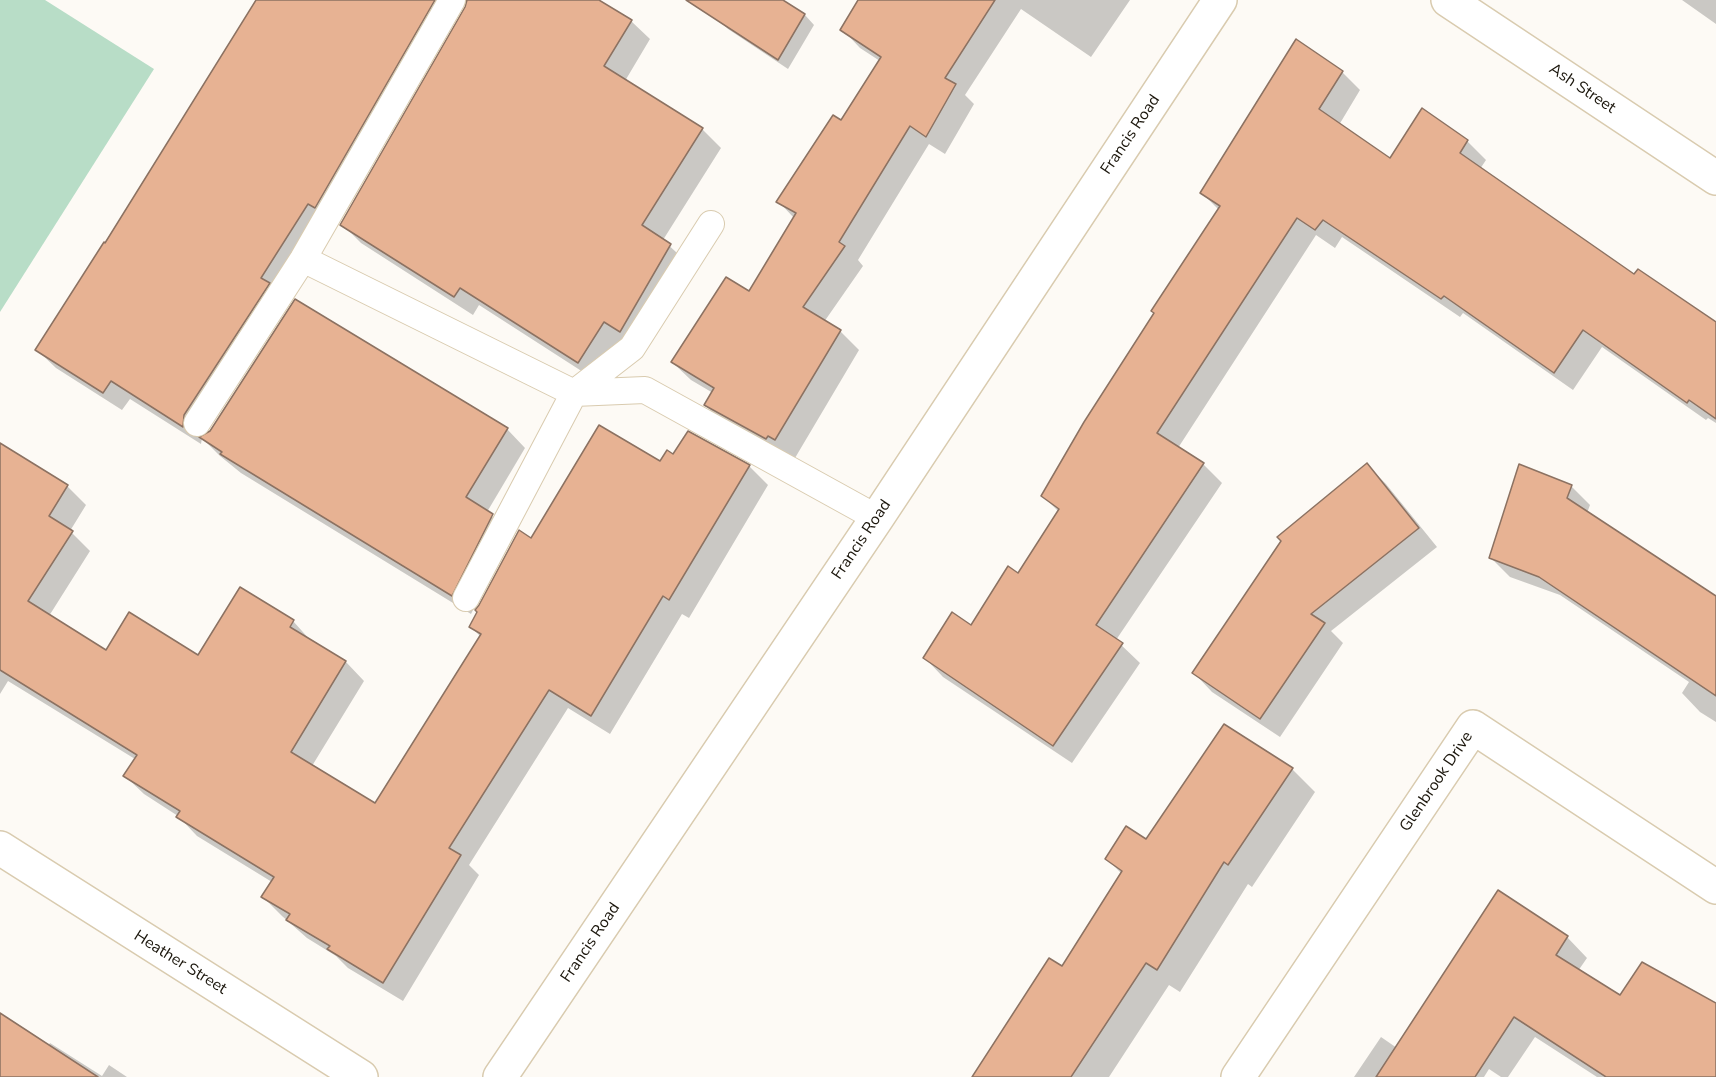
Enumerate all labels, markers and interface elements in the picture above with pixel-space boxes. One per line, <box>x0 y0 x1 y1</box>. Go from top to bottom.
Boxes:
street label: Ash Street <box>1545 60 1619 118</box>
street label: Francis Road <box>1097 92 1165 178</box>
street label: Francis Road <box>828 497 896 583</box>
street label: Glenbrook Drive <box>1396 728 1478 836</box>
street label: Francis Road <box>557 900 625 986</box>
street label: Heather Street <box>130 927 230 999</box>

